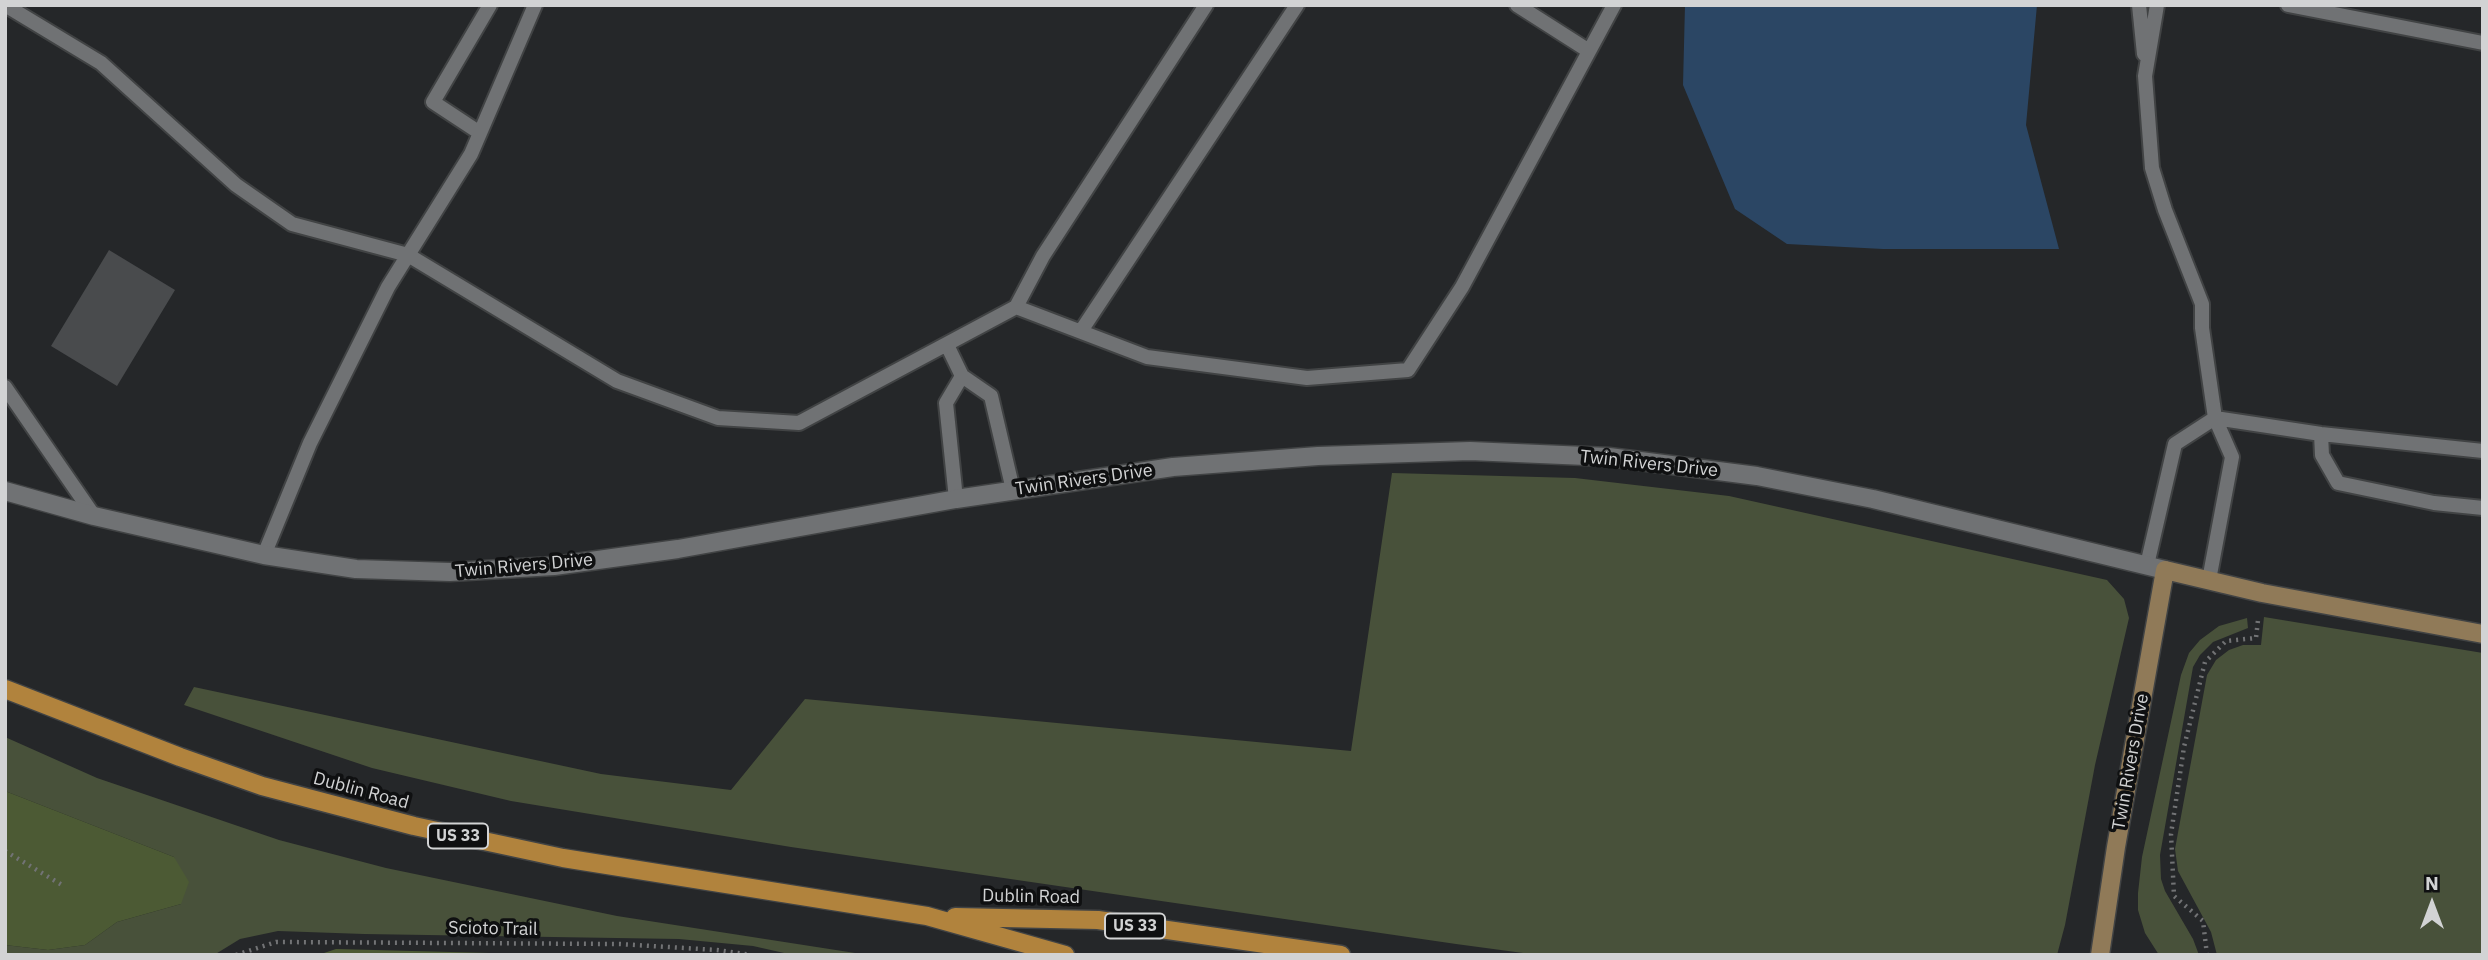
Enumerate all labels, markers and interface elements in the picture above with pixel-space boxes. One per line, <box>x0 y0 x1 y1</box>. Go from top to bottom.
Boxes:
street label: Twin Rivers Drive <box>1579 446 1719 482</box>
street label: Twin Rivers Drive <box>1014 460 1154 500</box>
street label: Twin Rivers Drive <box>454 549 594 583</box>
street label: Twin Rivers Drive <box>2108 692 2154 832</box>
street label: Dublin Road <box>311 768 411 814</box>
road number: US 33 <box>428 824 488 848</box>
north arrow <box>2397 869 2467 939</box>
text: N <box>2425 871 2439 895</box>
street label: Dublin Road <box>982 885 1080 909</box>
road number: US 33 <box>1105 914 1165 938</box>
street label: Scioto Trail <box>448 917 538 941</box>

